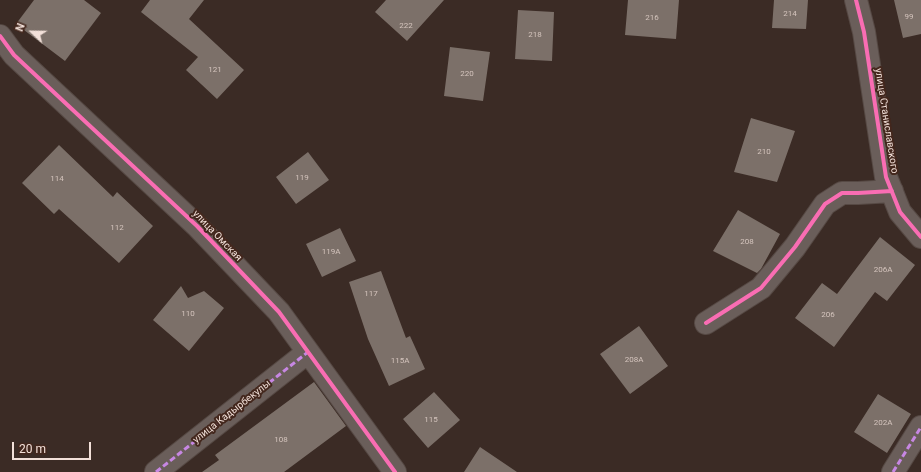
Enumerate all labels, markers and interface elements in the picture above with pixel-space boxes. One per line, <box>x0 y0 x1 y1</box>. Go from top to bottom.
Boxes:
house number: 214 <box>783 9 797 19</box>
north arrow <box>12 12 52 52</box>
house number: 99 <box>905 12 913 22</box>
house number: 216 <box>645 13 659 23</box>
text: N <box>13 21 28 33</box>
house number: 222 <box>399 21 413 31</box>
house number: 218 <box>528 30 542 40</box>
house number: 121 <box>208 65 222 75</box>
street label: улица Станиславского <box>872 68 900 174</box>
house number: 220 <box>460 69 474 79</box>
house number: 210 <box>757 147 771 157</box>
house number: 119 <box>295 173 309 183</box>
house number: 114 <box>50 174 64 184</box>
street label: улица Омская <box>190 208 244 264</box>
house number: 112 <box>110 223 124 233</box>
house number: 208 <box>740 237 754 247</box>
house number: 119А <box>322 247 340 257</box>
house number: 206А <box>874 265 892 275</box>
house number: 117 <box>364 289 378 299</box>
house number: 110 <box>181 309 195 319</box>
house number: 206 <box>821 310 835 320</box>
house number: 208А <box>625 355 643 365</box>
house number: 115А <box>391 356 409 366</box>
street label: улица Кадырбекулы <box>191 378 273 446</box>
house number: 115 <box>424 415 438 425</box>
house number: 202А <box>874 418 892 428</box>
scale bar <box>14 434 93 460</box>
house number: 108 <box>274 435 288 445</box>
text: 20 m <box>19 442 46 456</box>

